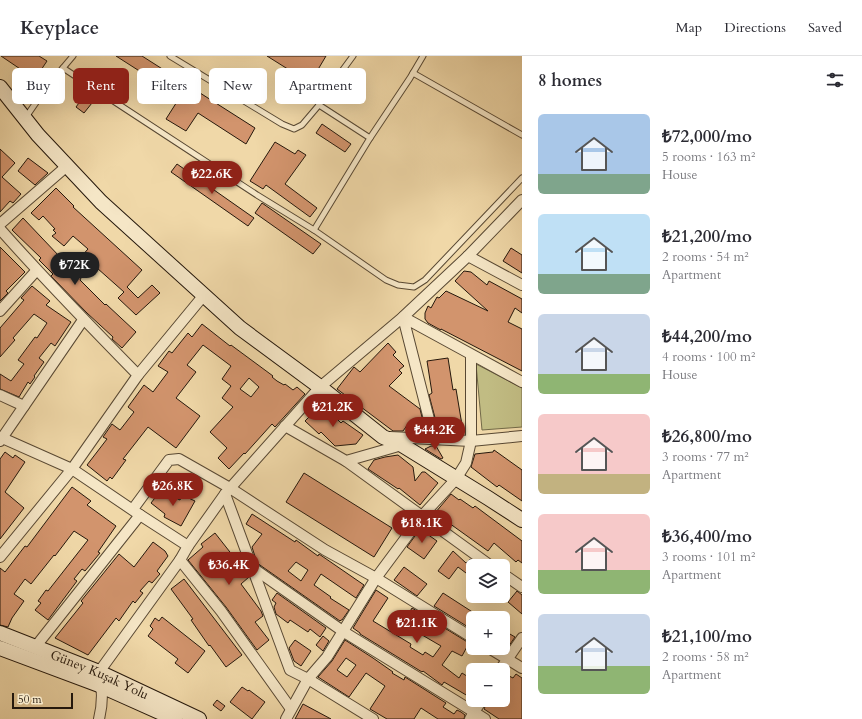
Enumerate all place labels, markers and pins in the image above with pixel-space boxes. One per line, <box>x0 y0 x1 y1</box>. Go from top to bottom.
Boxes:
pin: ₺22.6K <box>179 161 245 195</box>
pin: ₺72K <box>51 252 99 286</box>
pin: ₺21.2K <box>300 394 366 428</box>
pin: ₺44.2K <box>402 417 468 451</box>
pin: ₺26.8K <box>140 473 206 507</box>
pin: ₺18.1K <box>389 510 455 544</box>
pin: ₺36.4K <box>196 552 262 586</box>
pin: ₺21.1K <box>384 610 450 644</box>

